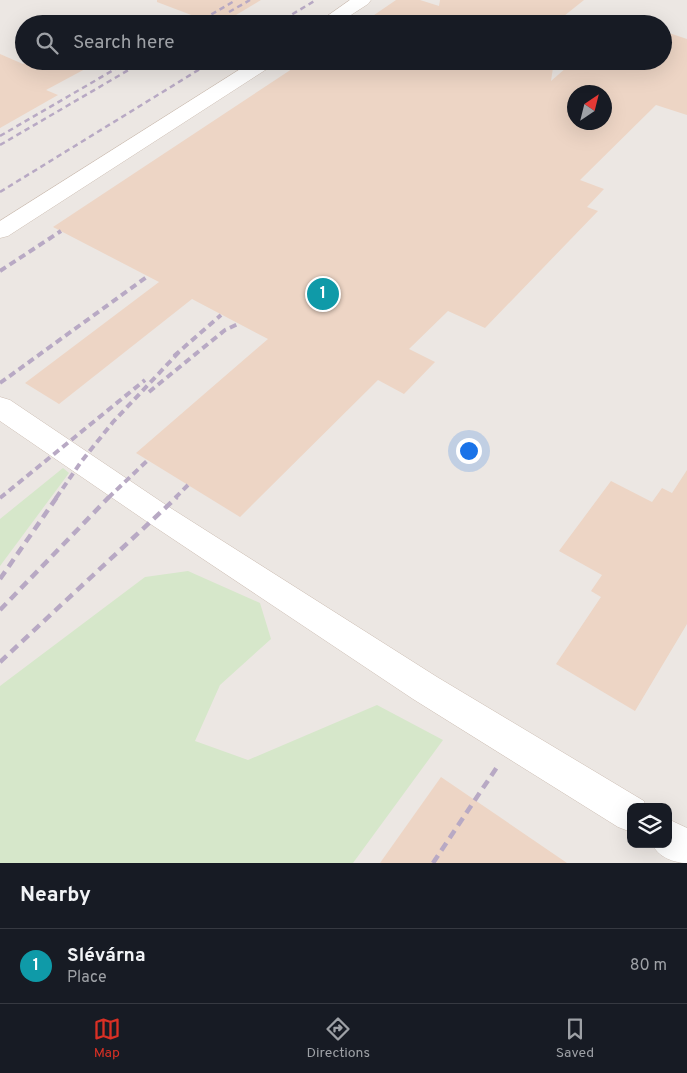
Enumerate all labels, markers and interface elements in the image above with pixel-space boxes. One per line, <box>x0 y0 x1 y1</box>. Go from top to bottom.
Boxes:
search box <box>15 15 672 70</box>
icon: search <box>33 29 61 57</box>
text: Search here <box>73 31 175 55</box>
north arrow <box>567 85 612 130</box>
pin: 1 <box>307 275 339 313</box>
your location <box>456 438 482 464</box>
map controls <box>627 803 672 848</box>
button: layers <box>627 803 672 848</box>
text: Nearby <box>20 882 91 909</box>
text: Slévárna <box>67 944 145 968</box>
text: 1 <box>33 956 39 976</box>
text: 80 m <box>630 956 667 976</box>
text: Place <box>67 968 107 988</box>
tab: Map <box>93 1015 121 1062</box>
tab: Directions <box>306 1015 370 1062</box>
tab: Saved <box>556 1015 594 1062</box>

